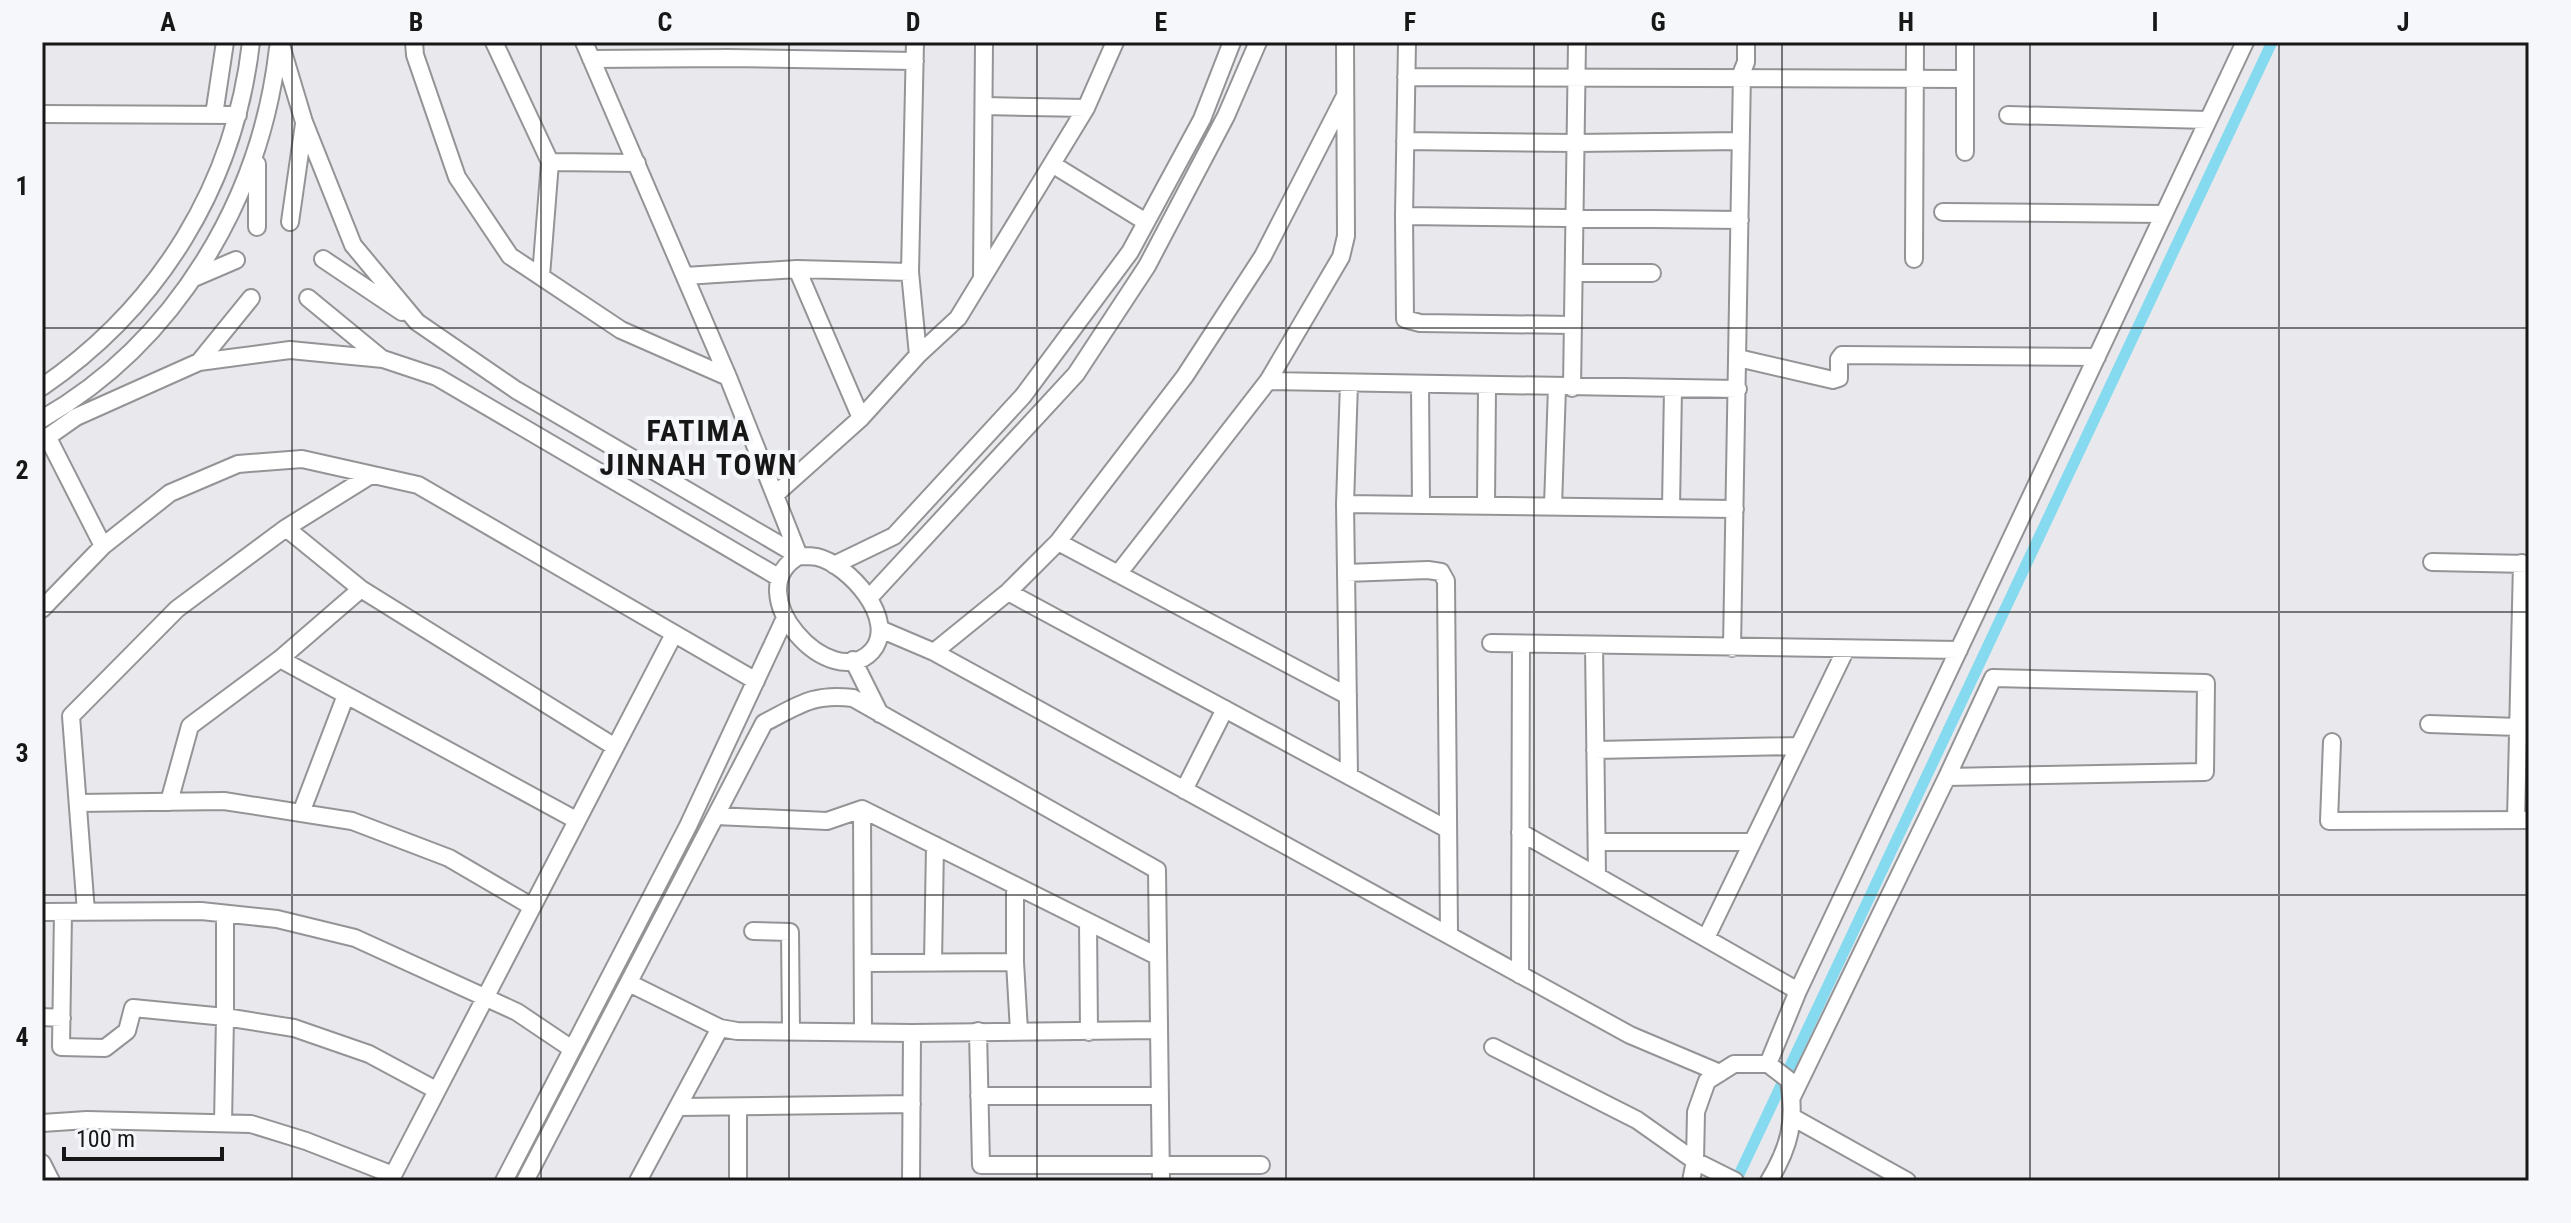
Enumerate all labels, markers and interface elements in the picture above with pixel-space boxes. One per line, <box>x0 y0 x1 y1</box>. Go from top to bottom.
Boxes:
text: A <box>160 7 176 37</box>
text: B <box>409 7 423 37</box>
text: C <box>658 7 673 37</box>
text: D <box>906 7 920 37</box>
text: E <box>1155 7 1168 37</box>
text: F <box>1404 7 1416 37</box>
text: G <box>1650 7 1666 37</box>
text: H <box>1898 7 1914 37</box>
text: I <box>2151 7 2159 37</box>
text: J <box>2397 7 2409 37</box>
text: 1 <box>15 171 29 201</box>
district label: FATIMA JINNAH TOWN <box>599 413 799 482</box>
text: 2 <box>15 455 29 485</box>
text: 3 <box>15 738 29 768</box>
text: 4 <box>15 1022 29 1052</box>
scale bar <box>64 1111 222 1161</box>
text: 100 m <box>76 1125 135 1153</box>

